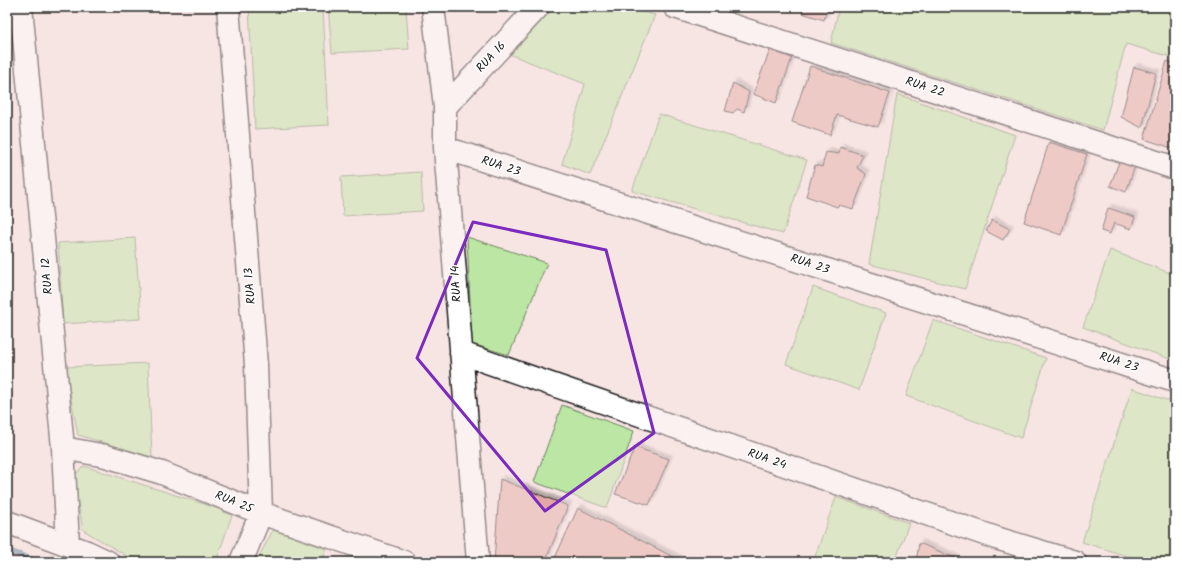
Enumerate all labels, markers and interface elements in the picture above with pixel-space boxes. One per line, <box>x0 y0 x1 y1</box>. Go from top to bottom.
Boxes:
street label: RUA 16 <box>472 37 510 77</box>
street label: RUA 22 <box>903 72 947 102</box>
street label: RUA 23 <box>479 151 523 181</box>
street label: RUA 23 <box>788 249 832 279</box>
street label: RUA 12 <box>36 257 58 295</box>
street label: RUA 14 <box>445 265 467 303</box>
street label: RUA 13 <box>239 267 261 305</box>
street label: RUA 23 <box>1097 347 1141 377</box>
street label: RUA 24 <box>745 444 789 475</box>
street label: RUA 25 <box>212 486 257 519</box>

